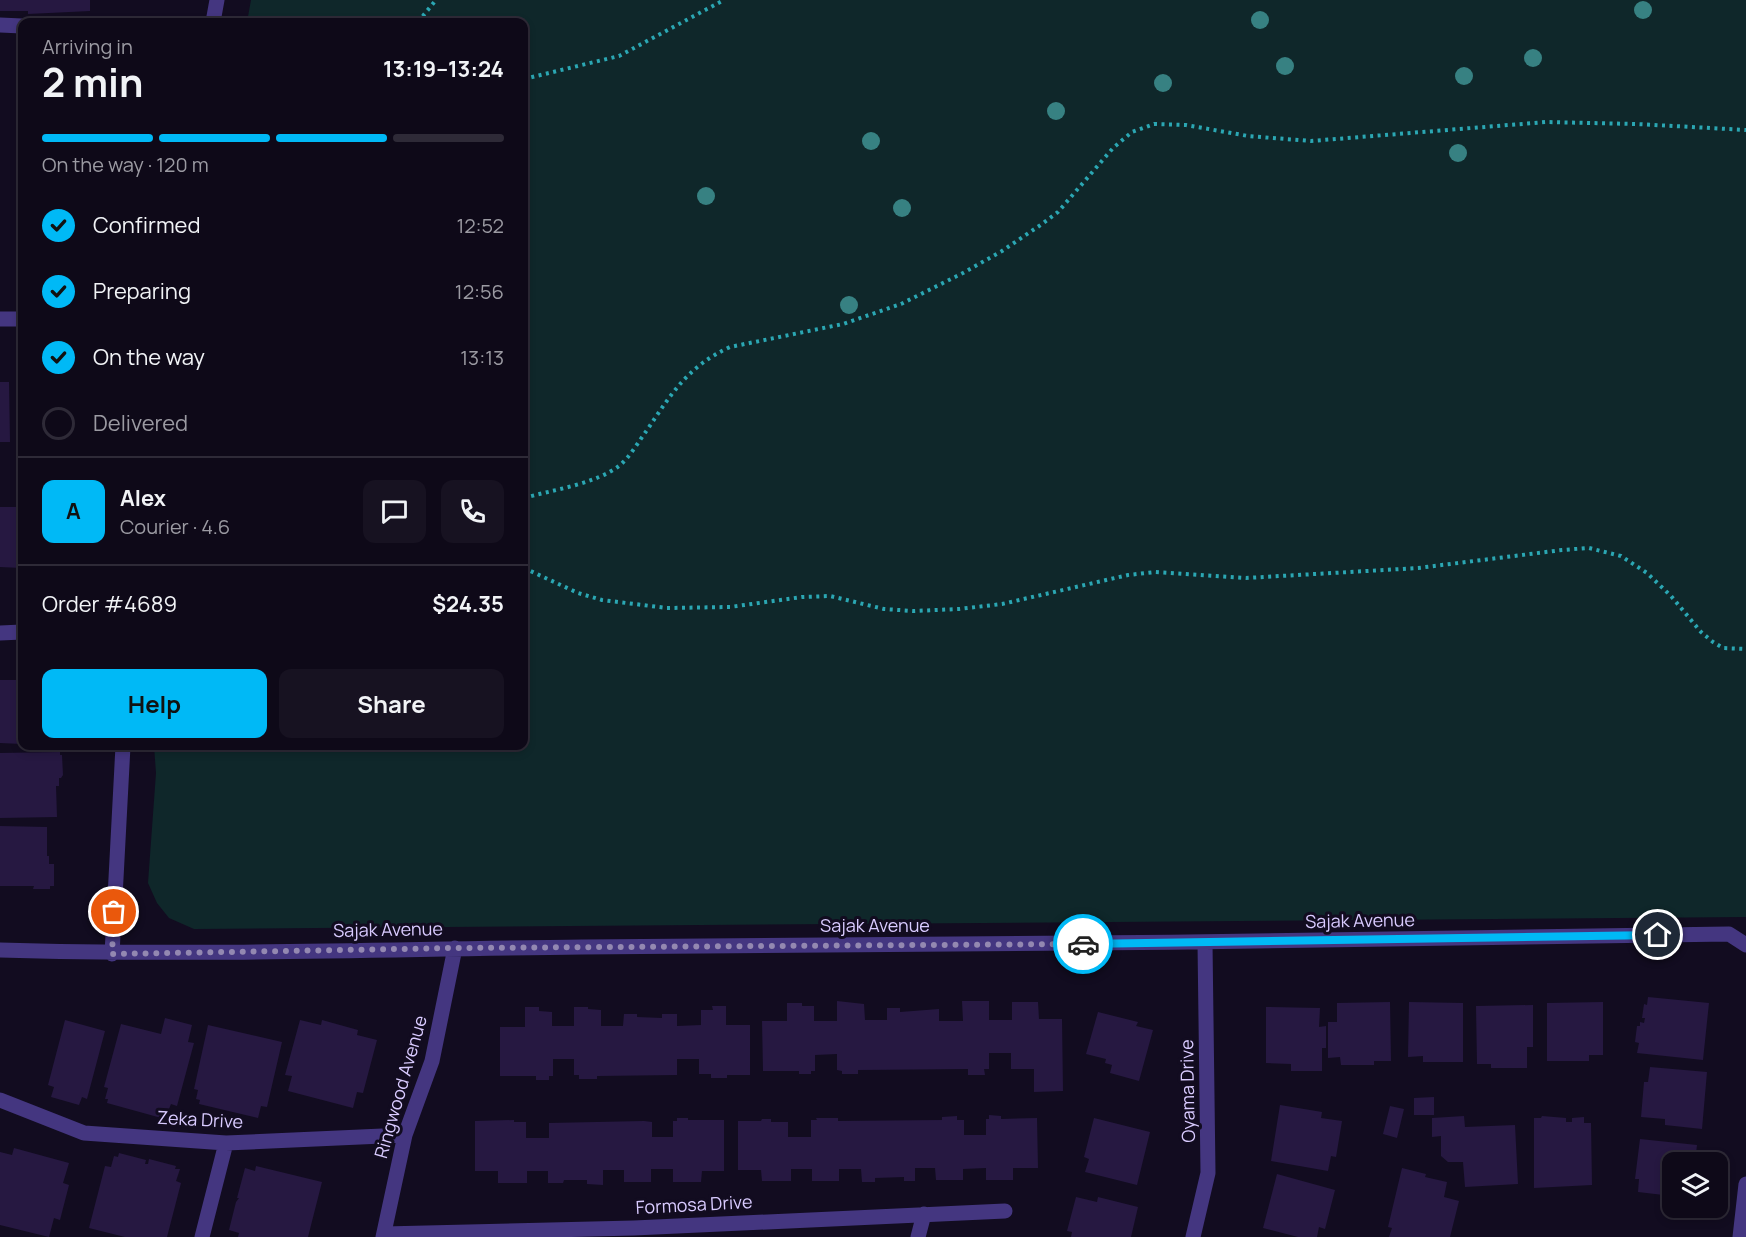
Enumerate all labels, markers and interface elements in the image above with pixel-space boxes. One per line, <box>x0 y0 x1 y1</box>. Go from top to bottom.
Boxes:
text: Arriving in <box>42 33 133 60</box>
text: 13:19–13:24 <box>383 54 504 84</box>
text: 2 min <box>42 55 143 109</box>
text: On the way · 120 m <box>42 151 209 178</box>
icon: check <box>42 209 75 242</box>
text: Confirmed <box>93 210 201 240</box>
text: 12:52 <box>456 212 504 239</box>
icon: check <box>42 275 75 308</box>
text: Preparing <box>93 276 191 306</box>
text: 12:56 <box>455 278 504 305</box>
icon: check <box>42 341 75 374</box>
text: On the way <box>93 342 205 372</box>
text: 13:13 <box>460 344 504 371</box>
text: Delivered <box>93 408 188 438</box>
button: chat <box>363 480 426 543</box>
button: phone <box>441 480 504 543</box>
text: Alex <box>120 483 166 513</box>
text: A <box>66 496 81 526</box>
text: Courier · 4.6 <box>120 513 230 540</box>
text: Order #4689 <box>42 589 177 619</box>
text: $24.35 <box>432 589 504 619</box>
button: Help <box>42 669 267 738</box>
button: Share <box>279 669 504 738</box>
pin <box>88 886 139 937</box>
icon: bag <box>97 895 130 928</box>
street label: Sajak Avenue <box>1305 907 1415 933</box>
pin <box>1632 909 1683 960</box>
street label: Sajak Avenue <box>820 913 930 937</box>
courier <box>1053 914 1113 974</box>
street label: Sajak Avenue <box>333 916 443 942</box>
icon: home <box>1641 918 1674 951</box>
icon: car <box>1067 928 1100 961</box>
street label: Ringwood Avenue <box>368 1013 432 1161</box>
street label: Oyama Drive <box>1174 1039 1200 1143</box>
street label: Zeka Drive <box>156 1105 244 1133</box>
map controls <box>1662 1152 1728 1218</box>
button: layers <box>1662 1152 1728 1218</box>
street label: Formosa Drive <box>635 1189 753 1219</box>

